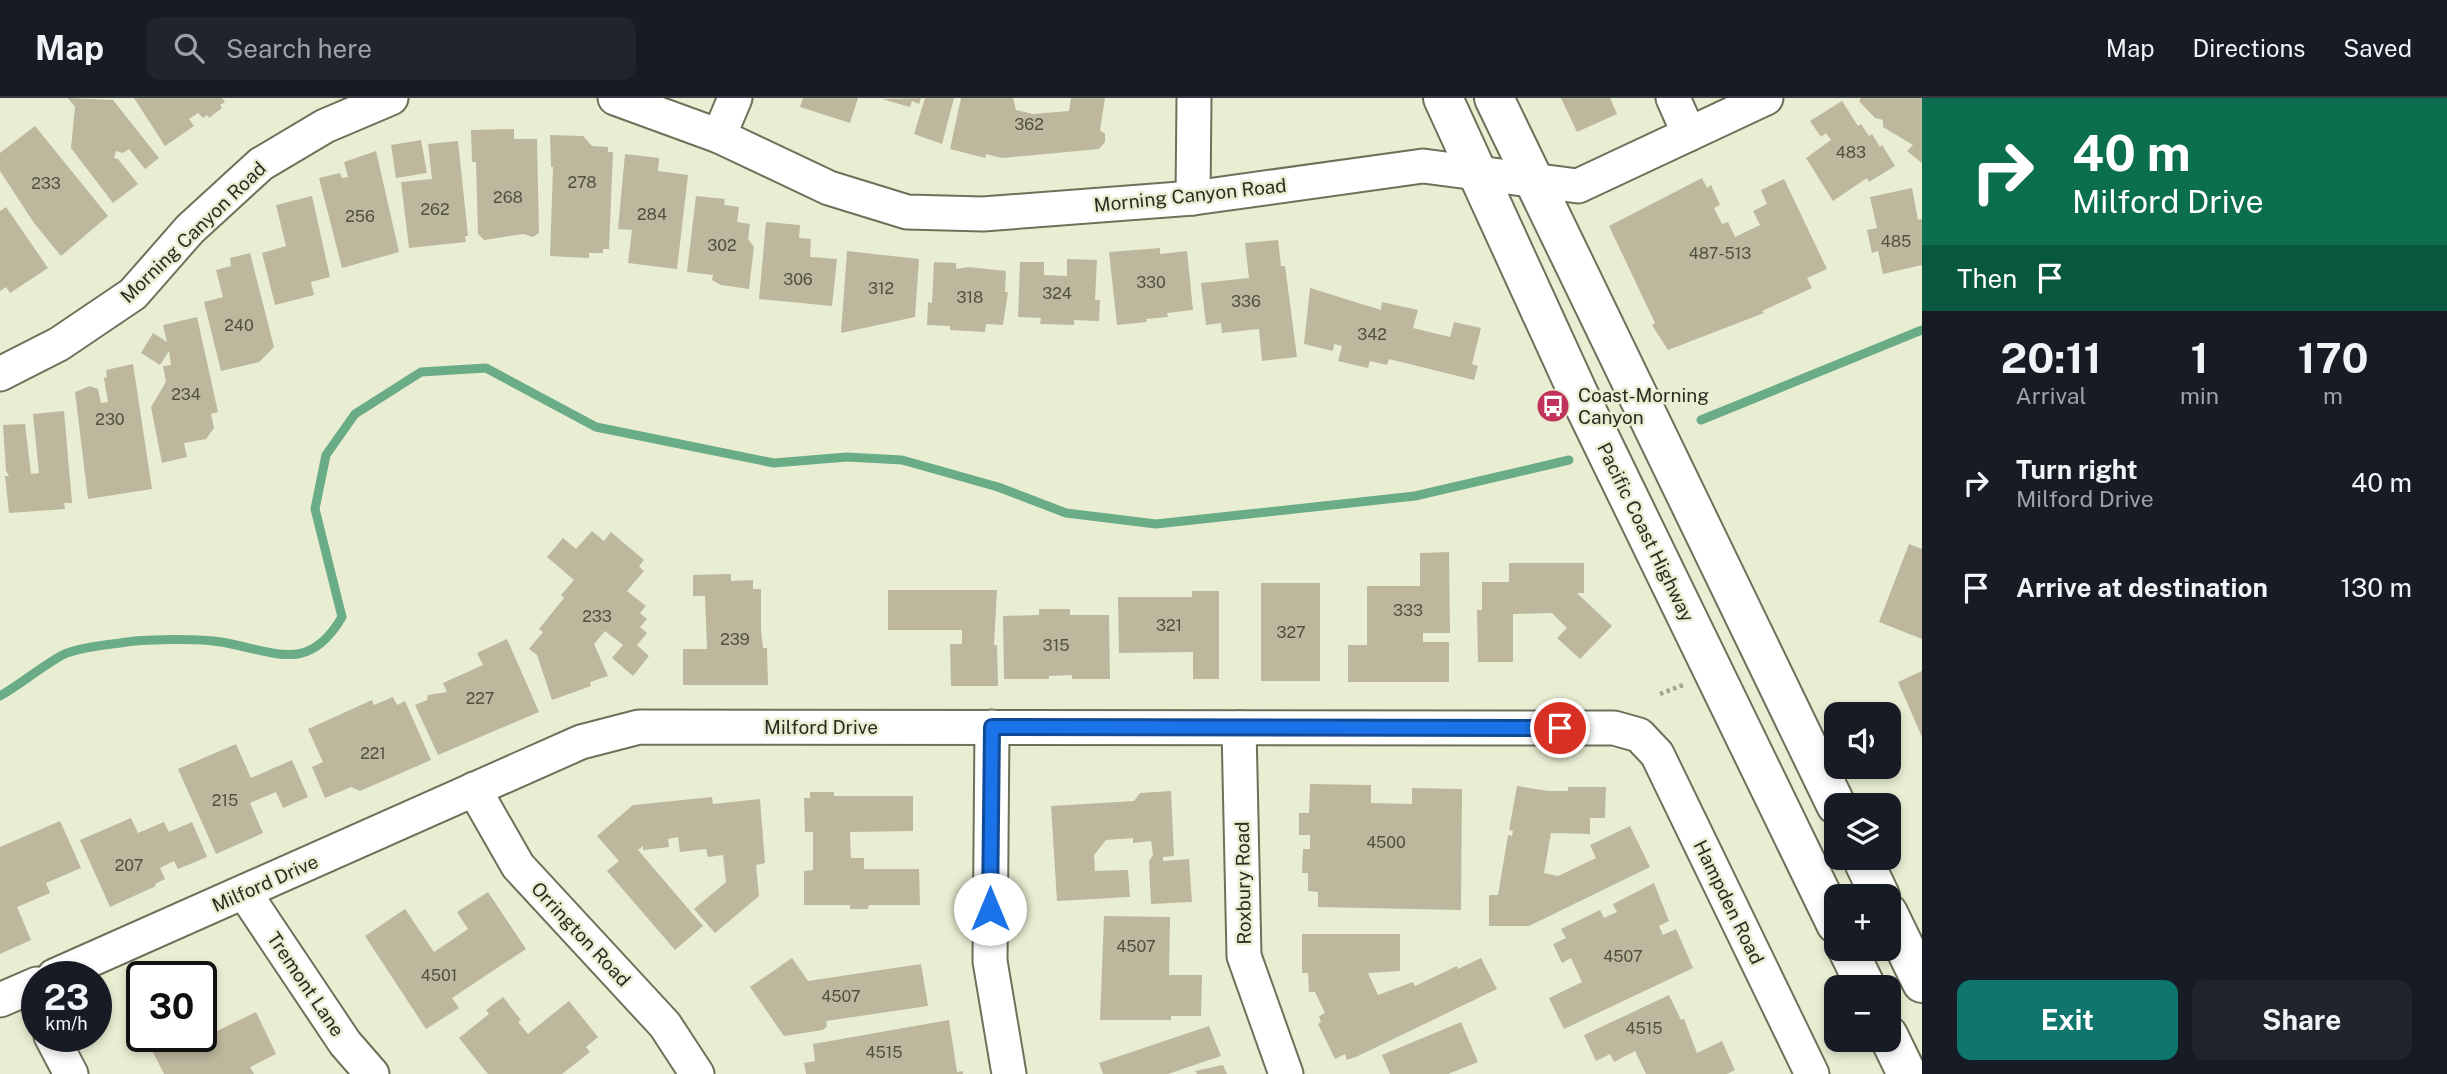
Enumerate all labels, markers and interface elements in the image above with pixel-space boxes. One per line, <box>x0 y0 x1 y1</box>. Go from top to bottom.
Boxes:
search box <box>146 17 636 80</box>
text: Map <box>35 29 104 67</box>
icon: search <box>170 29 208 67</box>
text: Search here <box>226 33 372 64</box>
text: Map <box>2106 34 2155 62</box>
text: Directions <box>2193 34 2305 62</box>
text: Saved <box>2343 34 2412 62</box>
house number: 362 <box>1014 115 1044 134</box>
text: 40 m <box>2072 124 2191 182</box>
icon: right <box>1957 126 2048 217</box>
house number: 483 <box>1836 143 1866 162</box>
street label: Morning Canyon Road <box>116 157 270 307</box>
house number: 278 <box>567 173 597 192</box>
house number: 233 <box>31 174 61 193</box>
street label: Morning Canyon Road <box>1093 174 1287 216</box>
text: Milford Drive <box>2072 183 2264 220</box>
house number: 268 <box>493 188 523 207</box>
house number: 262 <box>420 200 450 219</box>
house number: 284 <box>637 205 667 224</box>
house number: 256 <box>345 207 375 226</box>
house number: 485 <box>1881 232 1911 251</box>
house number: 302 <box>707 236 737 255</box>
house number: 487-513 <box>1689 244 1751 263</box>
icon: arrive <box>2031 259 2069 297</box>
text: Then <box>1957 263 2017 294</box>
house number: 306 <box>783 270 813 289</box>
house number: 330 <box>1136 273 1166 292</box>
house number: 312 <box>868 279 894 298</box>
house number: 324 <box>1042 284 1072 303</box>
house number: 318 <box>957 288 983 307</box>
house number: 336 <box>1231 292 1261 311</box>
house number: 240 <box>224 316 254 335</box>
house number: 342 <box>1357 325 1387 344</box>
text: 20:11 <box>2001 333 2102 382</box>
text: 1 <box>2191 333 2209 382</box>
text: 170 <box>2298 333 2368 382</box>
text: Arrival <box>2015 382 2087 409</box>
text: min <box>2180 382 2219 409</box>
text: m <box>2323 382 2343 409</box>
place label: Coast-Morning Canyon <box>1578 384 1709 428</box>
house number: 234 <box>171 385 201 404</box>
bus stop icon: Coast-Morning Canyon <box>1534 387 1572 425</box>
house number: 230 <box>95 410 125 429</box>
street label: Pacific Coast Highway <box>1593 439 1699 625</box>
text: Turn right <box>2016 454 2138 485</box>
icon: right <box>1957 464 1995 502</box>
text: 40 m <box>2351 467 2412 498</box>
text: Milford Drive <box>2016 485 2154 512</box>
icon: arrive <box>1957 569 1995 607</box>
text: Arrive at destination <box>2016 572 2268 603</box>
text: 130 m <box>2340 572 2412 603</box>
house number: 333 <box>1393 601 1423 620</box>
house number: 233 <box>582 607 612 626</box>
house number: 321 <box>1156 616 1182 635</box>
house number: 327 <box>1276 623 1306 642</box>
house number: 239 <box>720 630 750 649</box>
house number: 315 <box>1043 636 1069 655</box>
house number: 227 <box>466 689 494 708</box>
pin <box>1530 698 1590 758</box>
map controls <box>1824 702 1901 1052</box>
button: sound <box>1824 702 1901 779</box>
icon: arrive <box>1541 709 1579 747</box>
street label: Milford Drive <box>764 716 878 738</box>
house number: 221 <box>360 744 386 763</box>
house number: 215 <box>212 791 238 810</box>
button: layers <box>1824 793 1901 870</box>
street label: Roxbury Road <box>1231 821 1255 945</box>
house number: 4500 <box>1366 833 1406 852</box>
street label: Hampden Road <box>1689 836 1769 968</box>
street label: Milford Drive <box>209 850 321 916</box>
house number: 207 <box>115 856 143 875</box>
position arrow <box>953 872 1027 946</box>
street label: Orrington Road <box>527 877 635 991</box>
button: + <box>1824 884 1901 961</box>
street label: Tremont Lane <box>263 928 349 1040</box>
house number: 4507 <box>1116 937 1156 956</box>
house number: 4507 <box>1603 947 1643 966</box>
speed limit sign: 30 <box>126 961 217 1052</box>
house number: 4501 <box>421 966 457 985</box>
button: − <box>1824 975 1901 1052</box>
text: 23 <box>44 977 89 1018</box>
button: Exit <box>1957 980 2178 1060</box>
button: Share <box>2192 980 2412 1060</box>
house number: 4507 <box>821 987 861 1006</box>
text: km/h <box>45 1013 88 1034</box>
house number: 4515 <box>1626 1019 1662 1038</box>
house number: 4515 <box>866 1043 902 1062</box>

